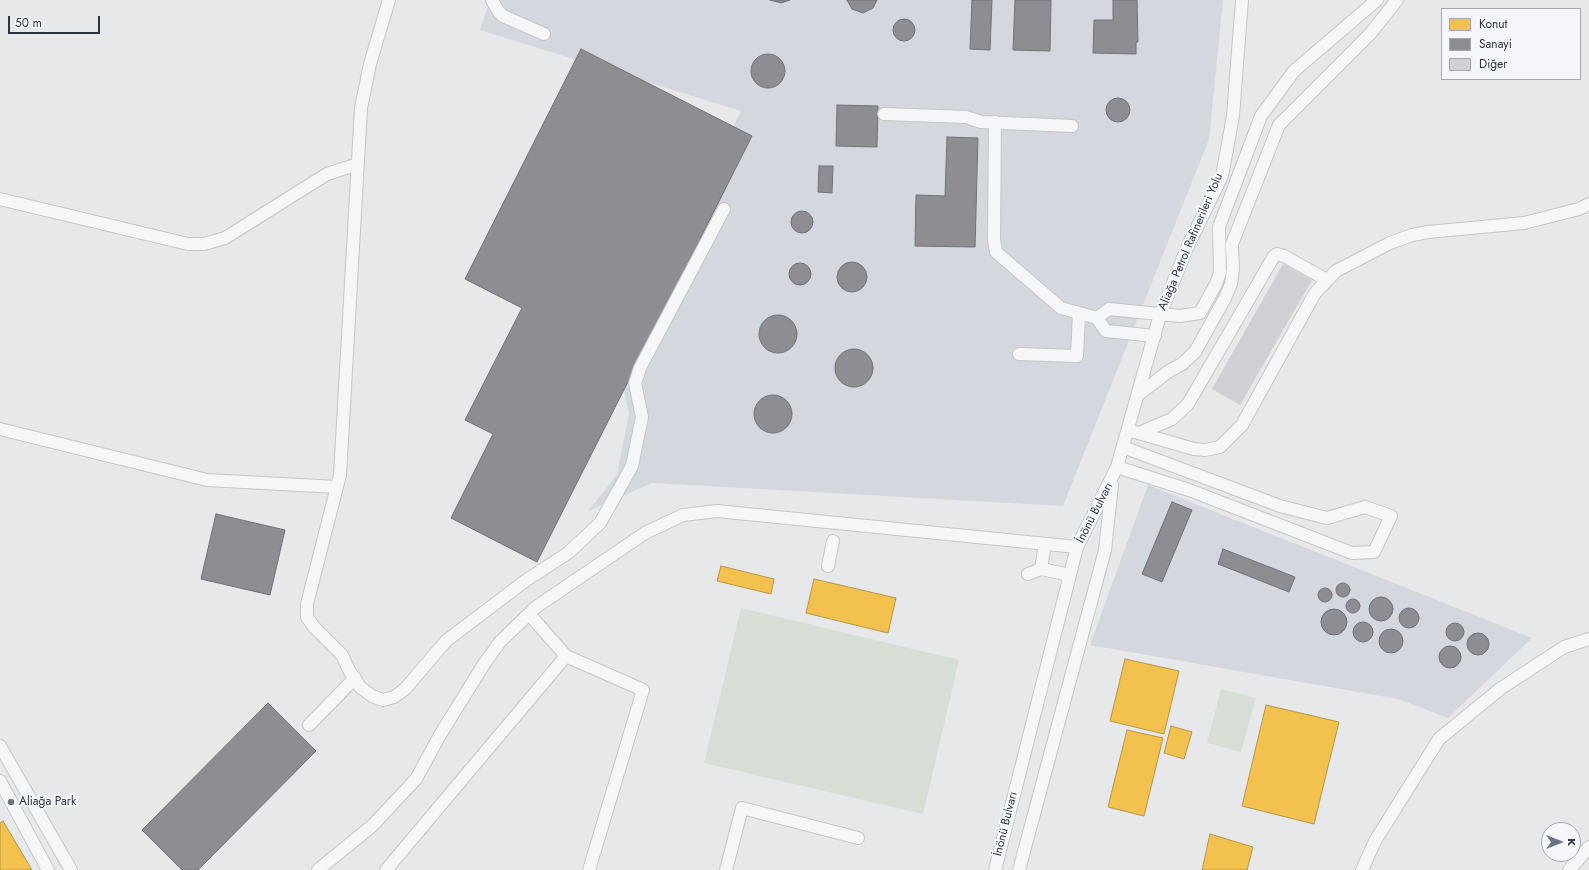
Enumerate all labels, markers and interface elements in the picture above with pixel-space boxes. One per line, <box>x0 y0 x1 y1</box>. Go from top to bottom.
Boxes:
scale bar <box>10 8 102 34</box>
legend <box>1441 8 1581 80</box>
text: 50 m <box>15 14 42 32</box>
text: Konut <box>1479 15 1507 33</box>
text: Sanayi <box>1479 35 1512 53</box>
text: Diğer <box>1479 55 1507 73</box>
street label: Aliağa Petrol Rafinerileri Yolu <box>1156 171 1226 313</box>
street label: İnönü Bulvarı <box>1074 480 1116 546</box>
street label: İnönü Bulvarı <box>991 790 1021 858</box>
place label: Aliağa Park <box>19 795 76 809</box>
marker: Aliağa Park <box>6 797 16 807</box>
north arrow <box>1541 822 1581 862</box>
text: K <box>1564 838 1580 846</box>

